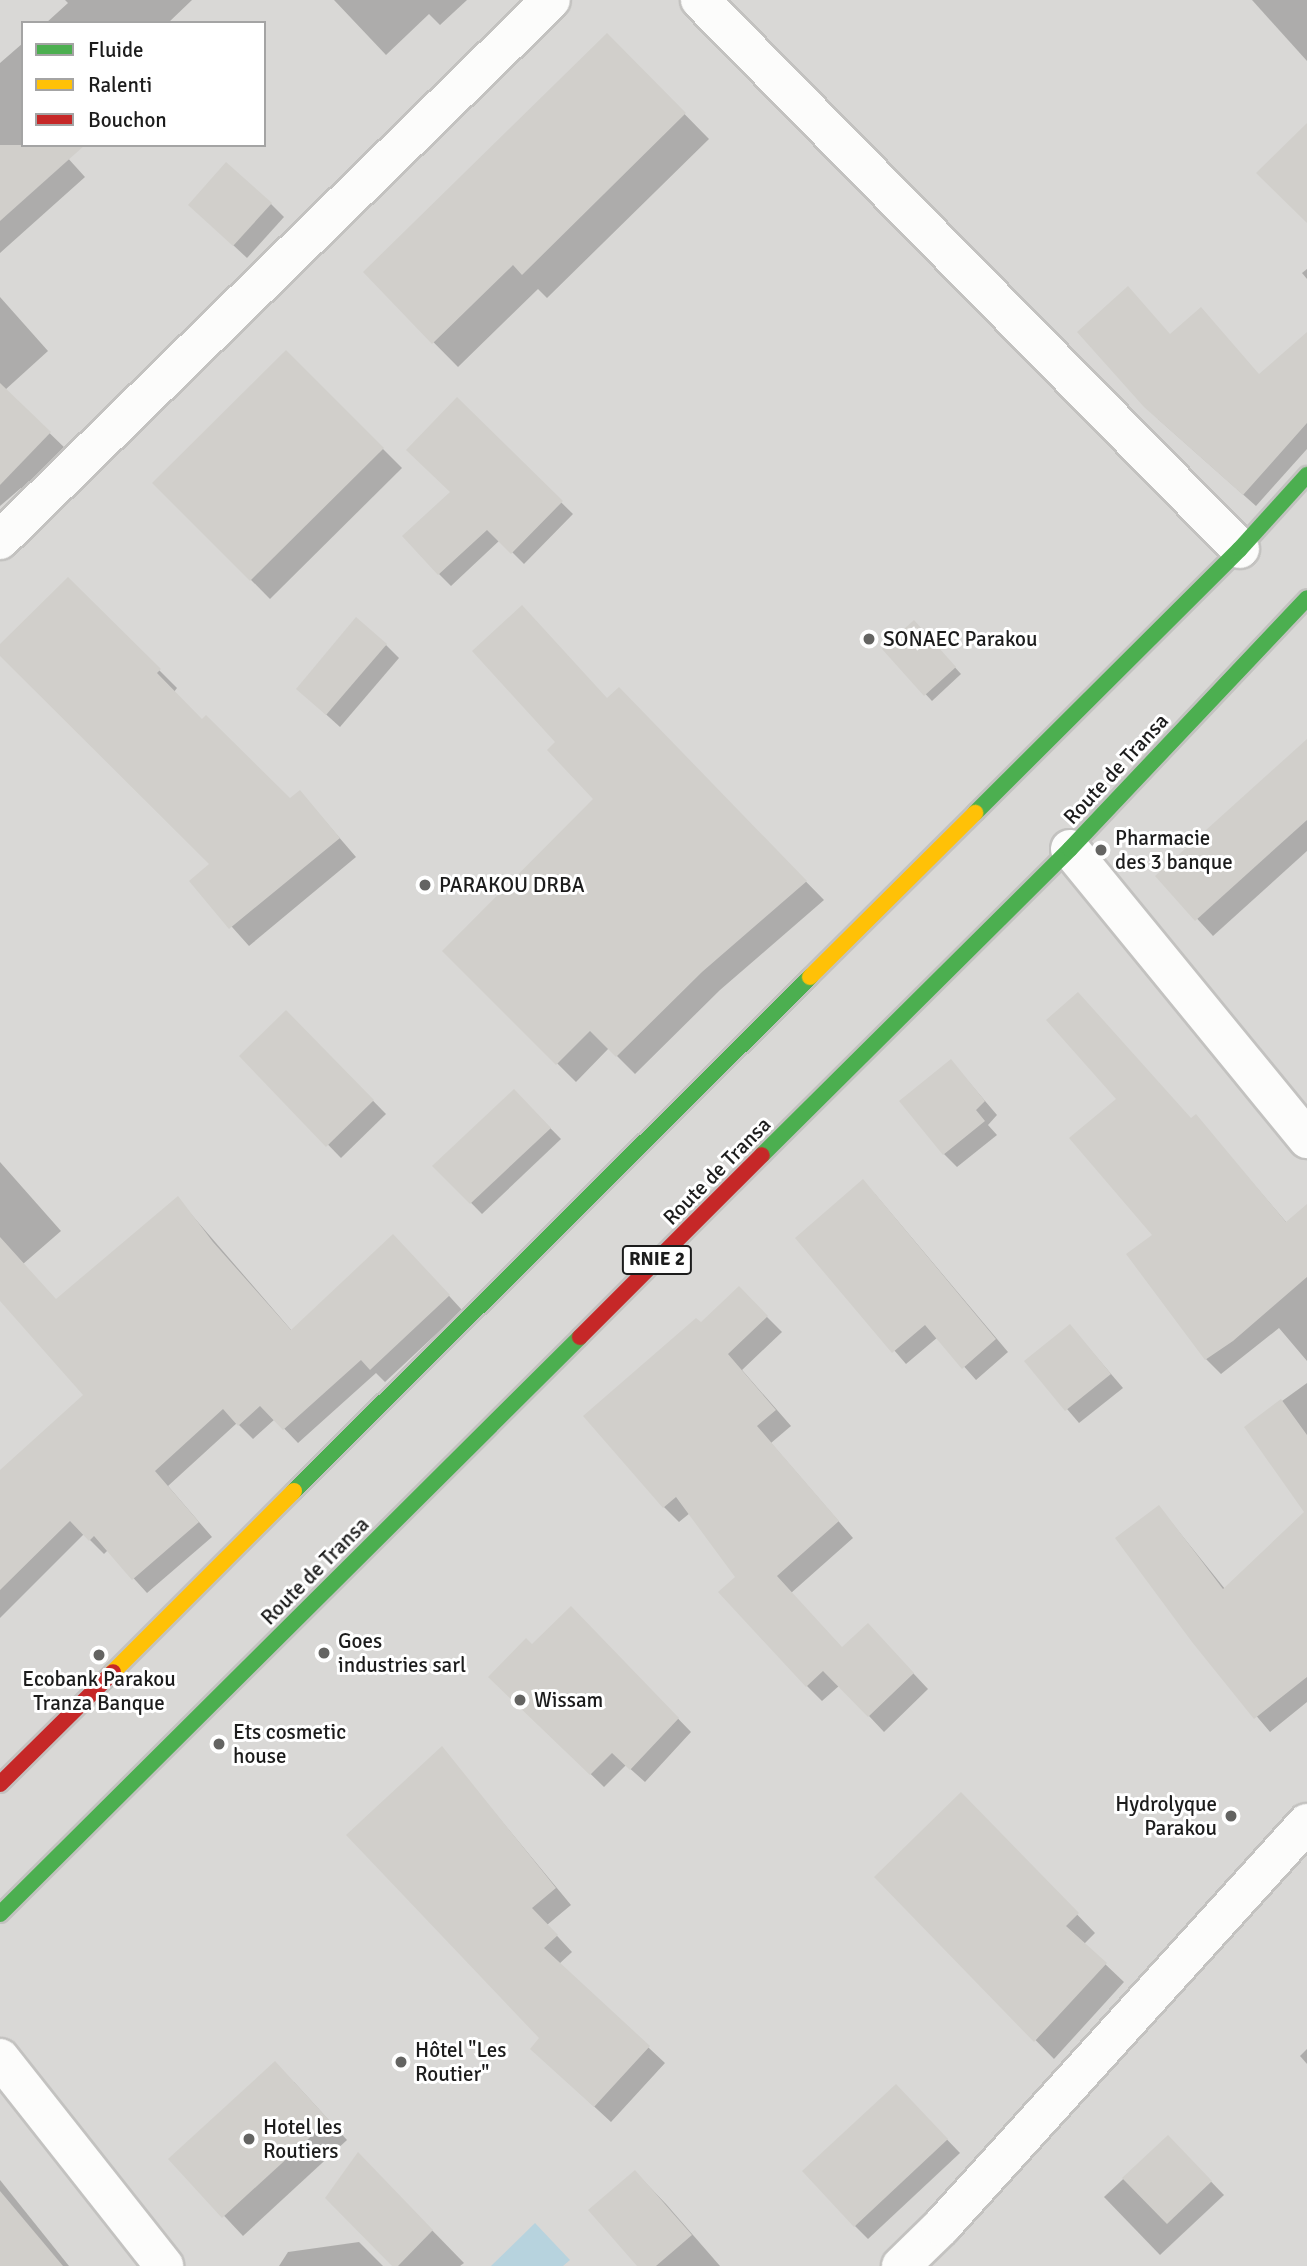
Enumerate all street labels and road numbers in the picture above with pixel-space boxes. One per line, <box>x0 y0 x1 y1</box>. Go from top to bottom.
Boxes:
street label: Route de Transa <box>1058 708 1174 830</box>
street label: Route de Transa <box>658 1112 776 1230</box>
road number: RNIE 2 <box>620 1244 694 1276</box>
street label: Route de Transa <box>256 1512 374 1630</box>

